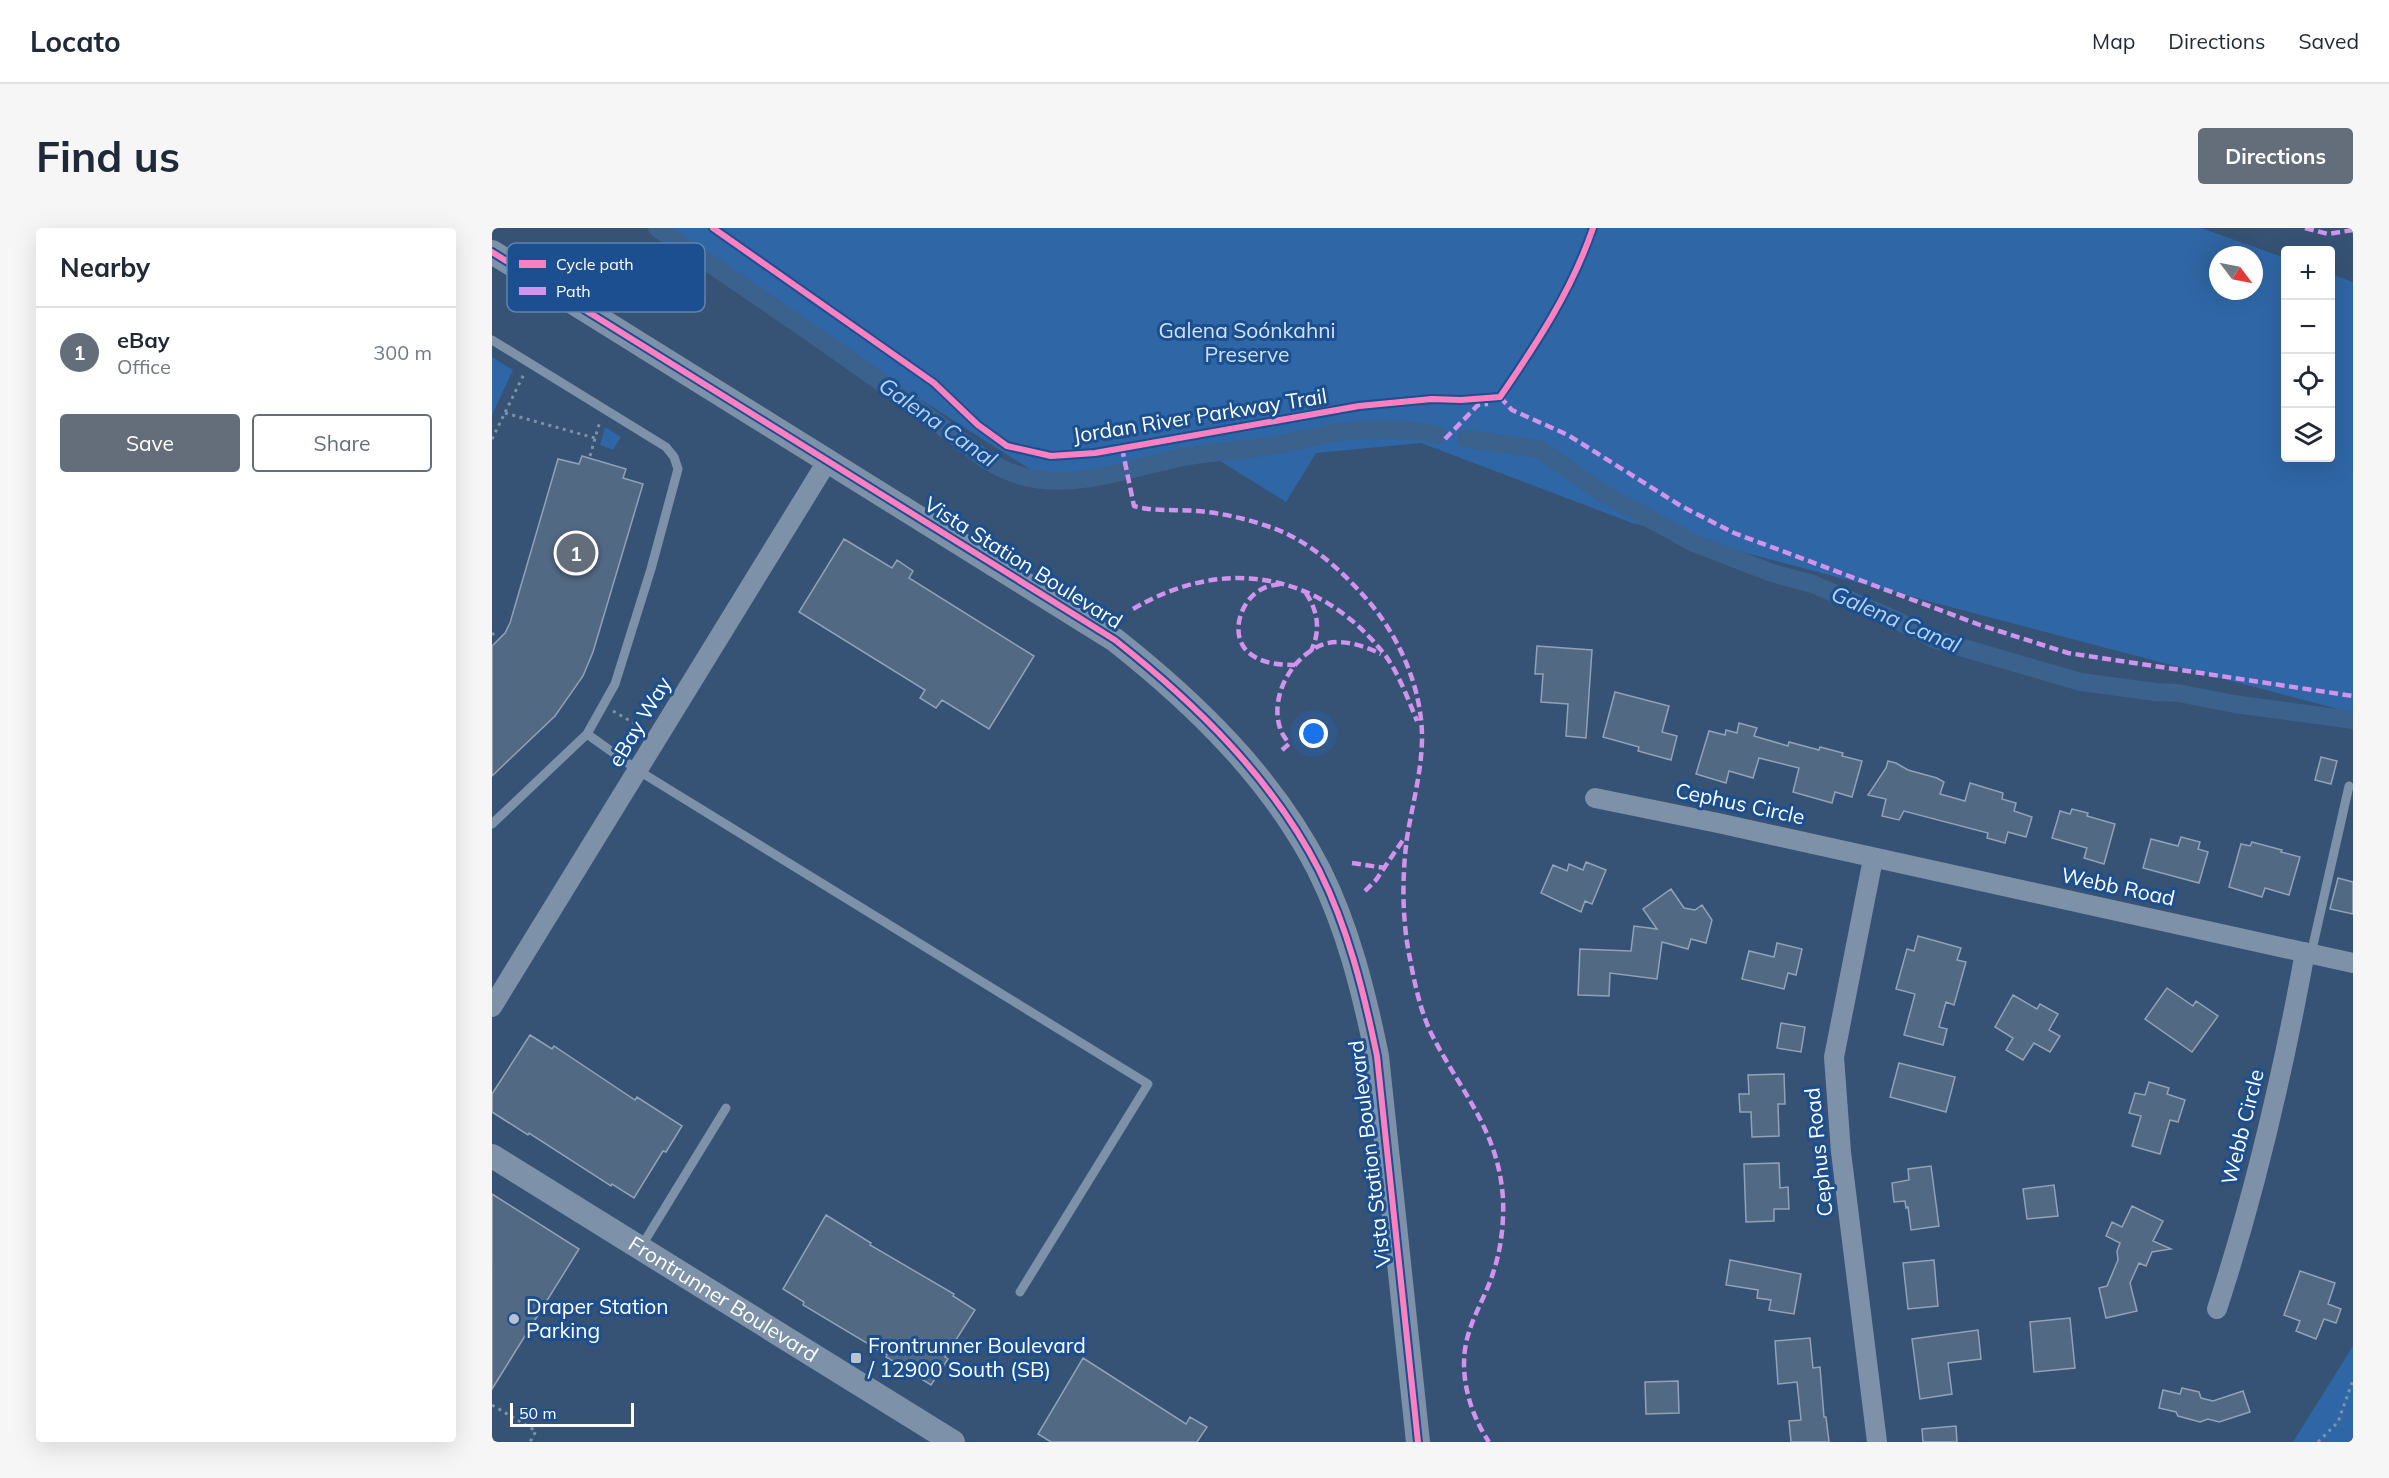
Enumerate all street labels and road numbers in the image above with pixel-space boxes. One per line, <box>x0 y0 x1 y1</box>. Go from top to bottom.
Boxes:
street label: Jordan River Parkway Trail <box>1071 382 1329 448</box>
street label: Vista Station Boulevard <box>920 490 1127 634</box>
street label: eBay Way <box>602 672 676 771</box>
street label: Cephus Circle <box>1673 777 1807 829</box>
street label: Webb Road <box>2059 861 2178 911</box>
street label: Vista Station Boulevard <box>1342 1039 1396 1269</box>
street label: Webb Circle <box>2215 1066 2269 1187</box>
street label: Cephus Road <box>1798 1086 1838 1218</box>
street label: Frontrunner Boulevard <box>624 1230 823 1367</box>

